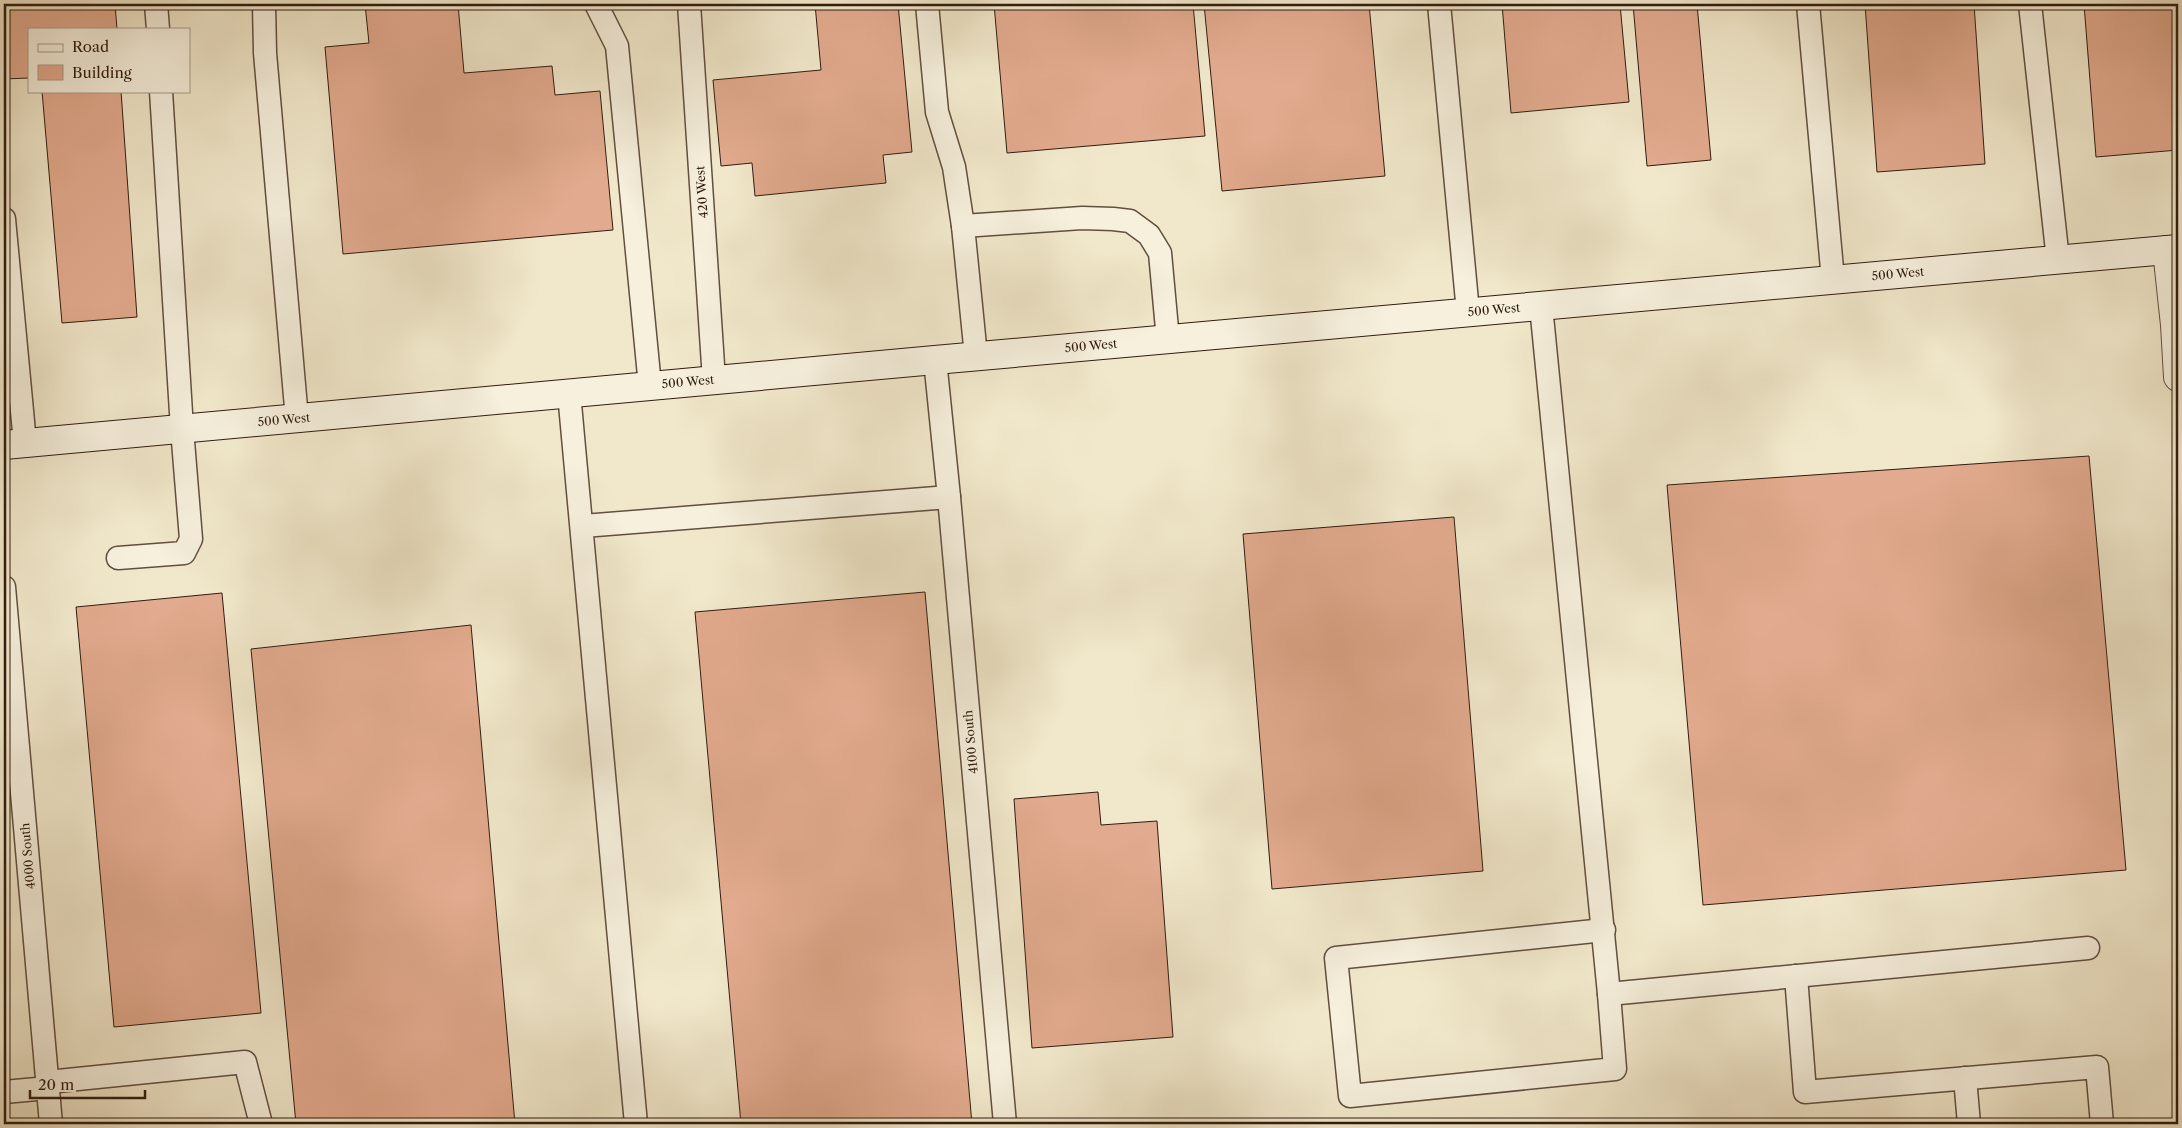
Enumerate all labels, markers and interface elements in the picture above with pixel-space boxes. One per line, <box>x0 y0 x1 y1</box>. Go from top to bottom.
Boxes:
legend <box>28 28 190 92</box>
text: Road <box>72 37 109 56</box>
text: Building <box>72 63 132 82</box>
street label: 420 West <box>692 165 711 219</box>
street label: 500 West <box>1871 264 1926 283</box>
street label: 500 West <box>1467 300 1522 319</box>
street label: 500 West <box>1064 336 1119 355</box>
street label: 500 West <box>661 372 716 391</box>
street label: 500 West <box>257 410 312 429</box>
street label: 4100 South <box>960 709 981 775</box>
street label: 4000 South <box>17 822 38 890</box>
scale bar <box>30 1068 145 1100</box>
text: 20 m <box>38 1075 74 1094</box>

